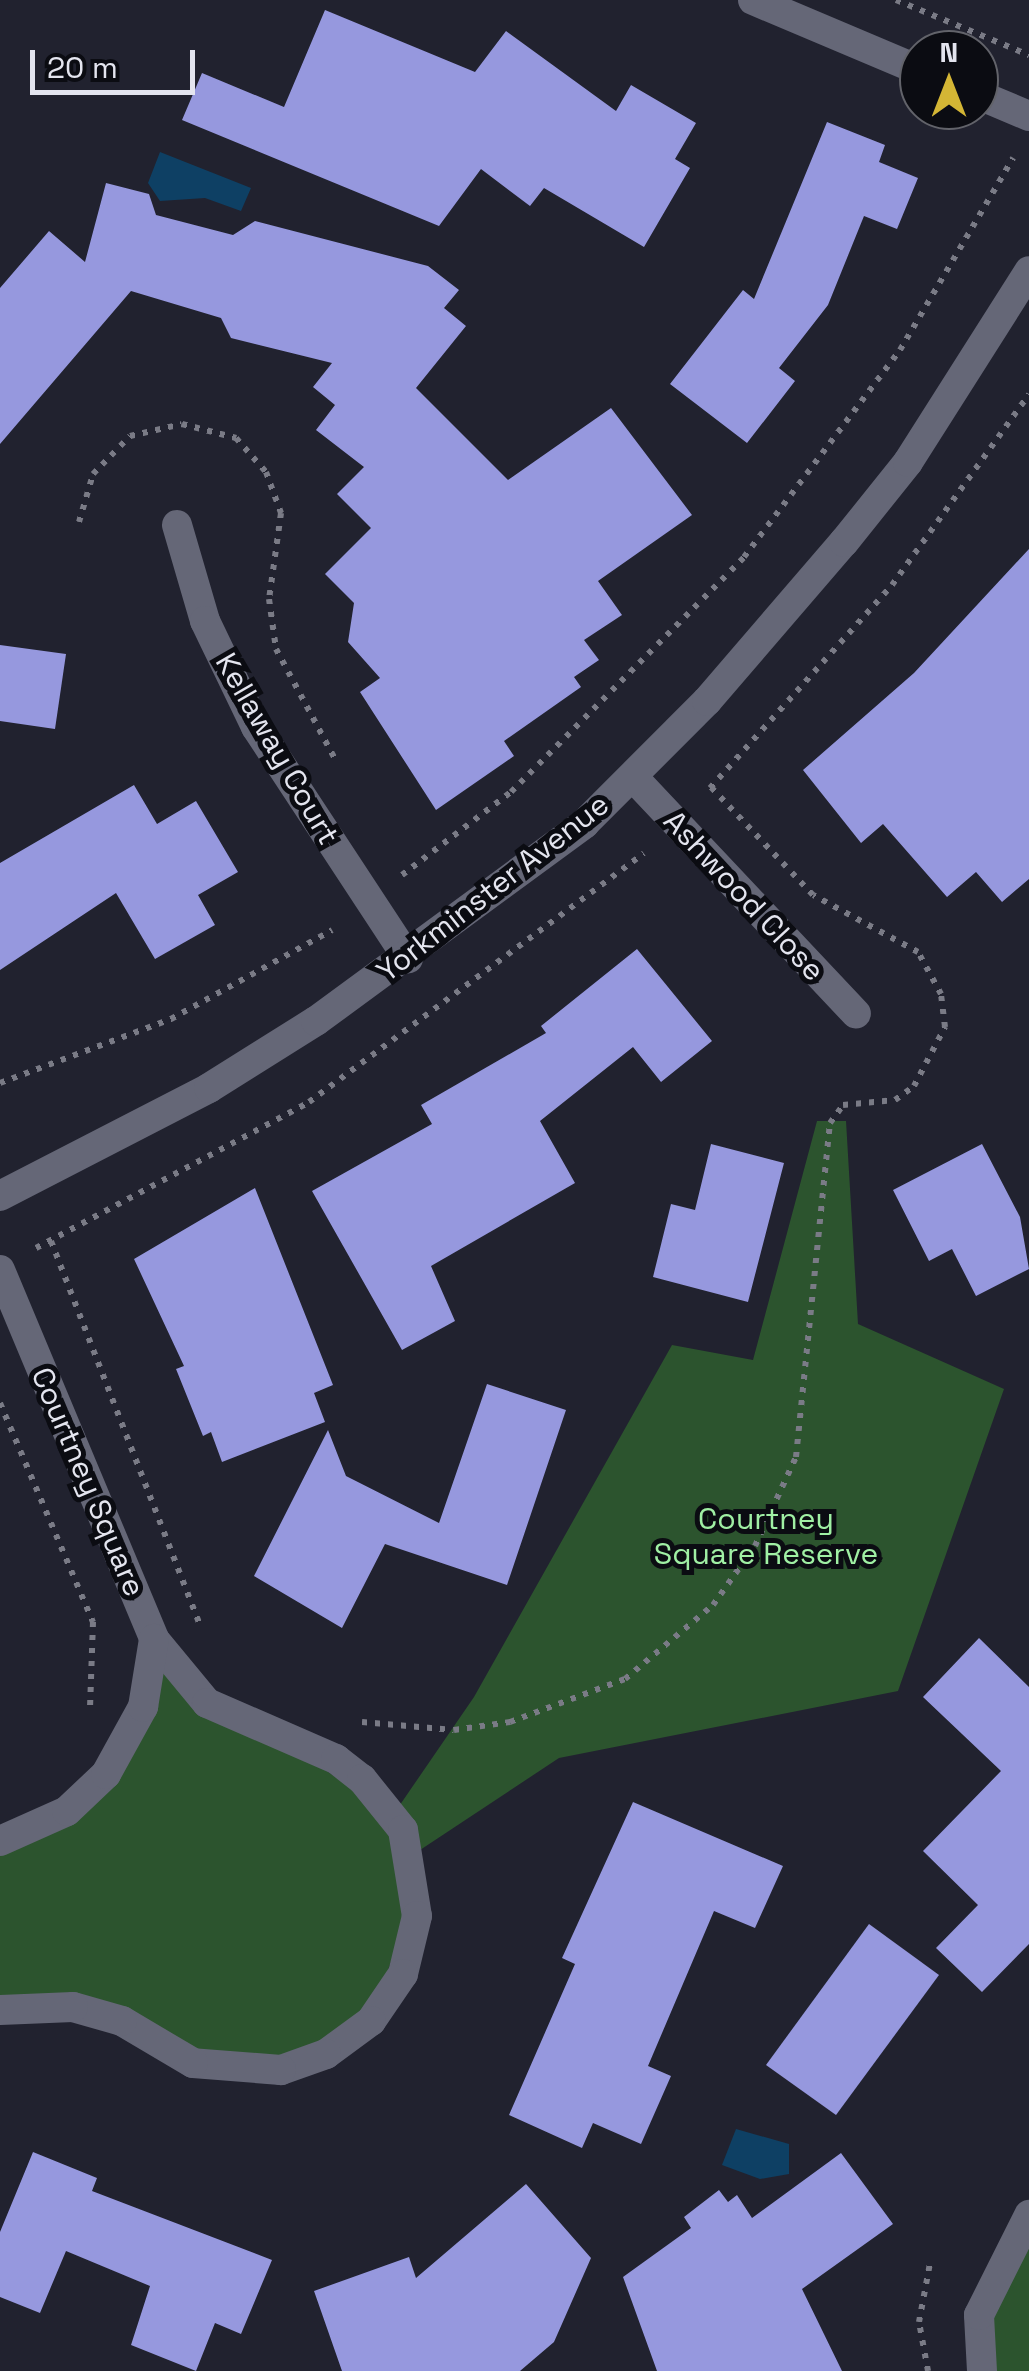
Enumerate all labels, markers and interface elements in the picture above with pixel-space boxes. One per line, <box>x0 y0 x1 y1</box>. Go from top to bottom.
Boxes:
scale bar <box>35 30 200 92</box>
north arrow <box>899 30 999 130</box>
text: N <box>940 34 958 70</box>
text: 20 m <box>47 48 118 87</box>
street label: Kellaway Court <box>208 647 346 851</box>
street label: Yorkminster Avenue <box>370 786 616 990</box>
street label: Ashwood Close <box>656 803 832 989</box>
street label: Courtney Square <box>23 1362 153 1602</box>
park label: Courtney Square Reserve <box>654 1501 878 1572</box>

